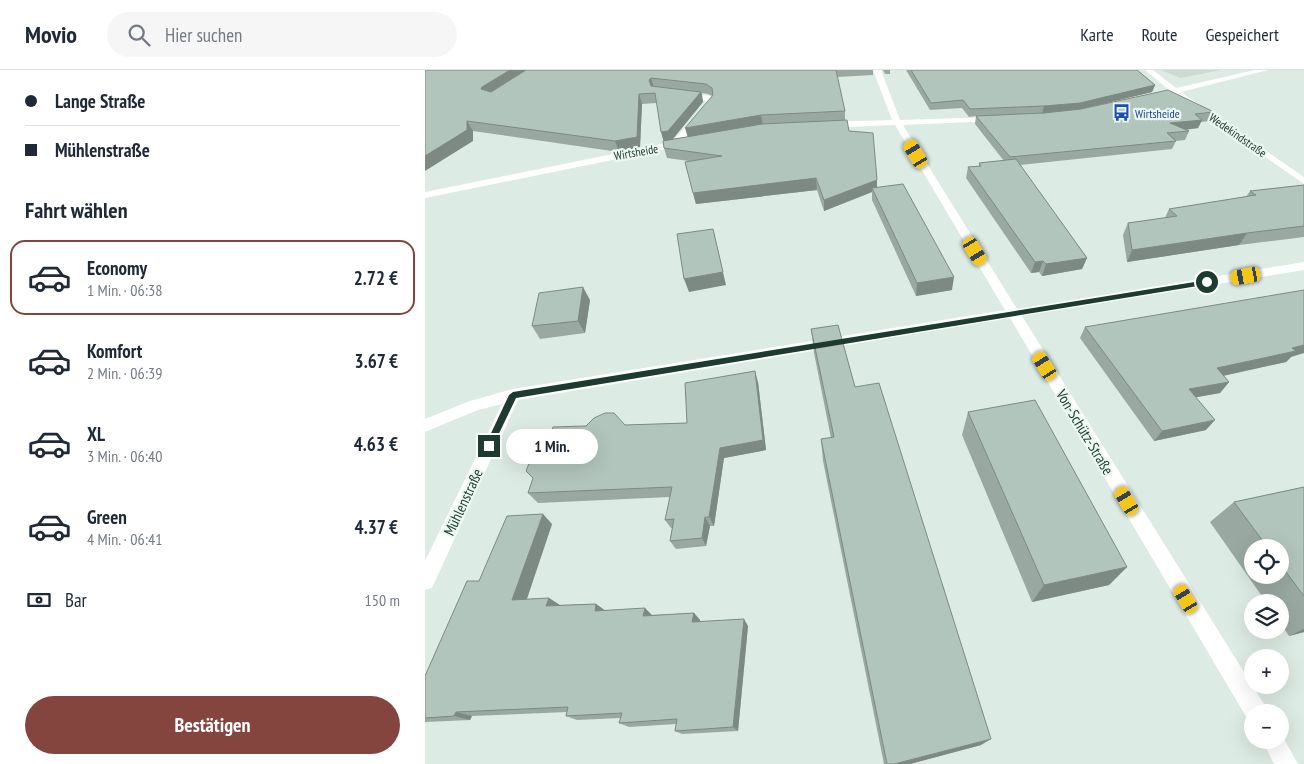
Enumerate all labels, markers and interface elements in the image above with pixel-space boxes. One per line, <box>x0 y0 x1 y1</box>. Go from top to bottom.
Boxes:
search box <box>107 12 457 57</box>
text: Movio <box>25 19 77 50</box>
icon: search <box>125 21 153 49</box>
text: Hier suchen <box>165 23 242 47</box>
text: Karte <box>1080 23 1114 46</box>
text: Route <box>1142 23 1177 46</box>
text: Gespeichert <box>1205 23 1279 46</box>
text: Lange Straße <box>55 89 145 113</box>
bus stop icon: Wirtsheide <box>1111 103 1131 123</box>
place label: Wirtsheide <box>1135 106 1180 121</box>
street label: Wedekindstraße <box>1206 110 1270 160</box>
car <box>901 137 930 171</box>
text: Mühlenstraße <box>55 138 150 162</box>
street label: Wirtsheide <box>613 141 659 163</box>
text: Fahrt wählen <box>25 196 128 224</box>
car <box>960 234 989 268</box>
icon: car <box>27 255 72 300</box>
text: Economy <box>87 256 147 280</box>
text: 2.72 € <box>354 266 398 290</box>
car <box>1229 266 1262 286</box>
route start <box>1196 271 1218 293</box>
text: 1 Min. · 06:38 <box>87 280 162 300</box>
icon: car <box>27 338 72 383</box>
text: Komfort <box>87 339 142 363</box>
text: 3.67 € <box>355 349 398 373</box>
car <box>1030 349 1059 383</box>
text: 2 Min. · 06:39 <box>87 363 162 383</box>
street label: Von-Schütz-Straße <box>1052 385 1118 478</box>
icon: car <box>27 421 72 466</box>
text: XL <box>87 422 105 446</box>
callout: 1 Min. <box>507 428 599 464</box>
text: 4.63 € <box>354 432 398 456</box>
route end <box>478 435 500 457</box>
text: 1 Min. <box>534 436 570 456</box>
text: 3 Min. · 06:40 <box>87 446 162 466</box>
street label: Mühlenstraße <box>439 465 487 539</box>
car <box>1112 484 1141 518</box>
icon: car <box>27 504 72 549</box>
text: Green <box>87 505 127 529</box>
text: 4.37 € <box>355 515 398 539</box>
text: 4 Min. · 06:41 <box>87 529 162 549</box>
map controls <box>1244 539 1289 749</box>
button: locate <box>1244 539 1289 584</box>
car <box>1171 582 1200 616</box>
icon: cash <box>25 586 53 614</box>
text: Bar <box>65 588 87 612</box>
text: 150 m <box>365 590 400 610</box>
button: layers <box>1244 594 1289 639</box>
button: + <box>1244 649 1289 694</box>
button: Bestätigen <box>25 696 400 754</box>
button: − <box>1244 704 1289 749</box>

